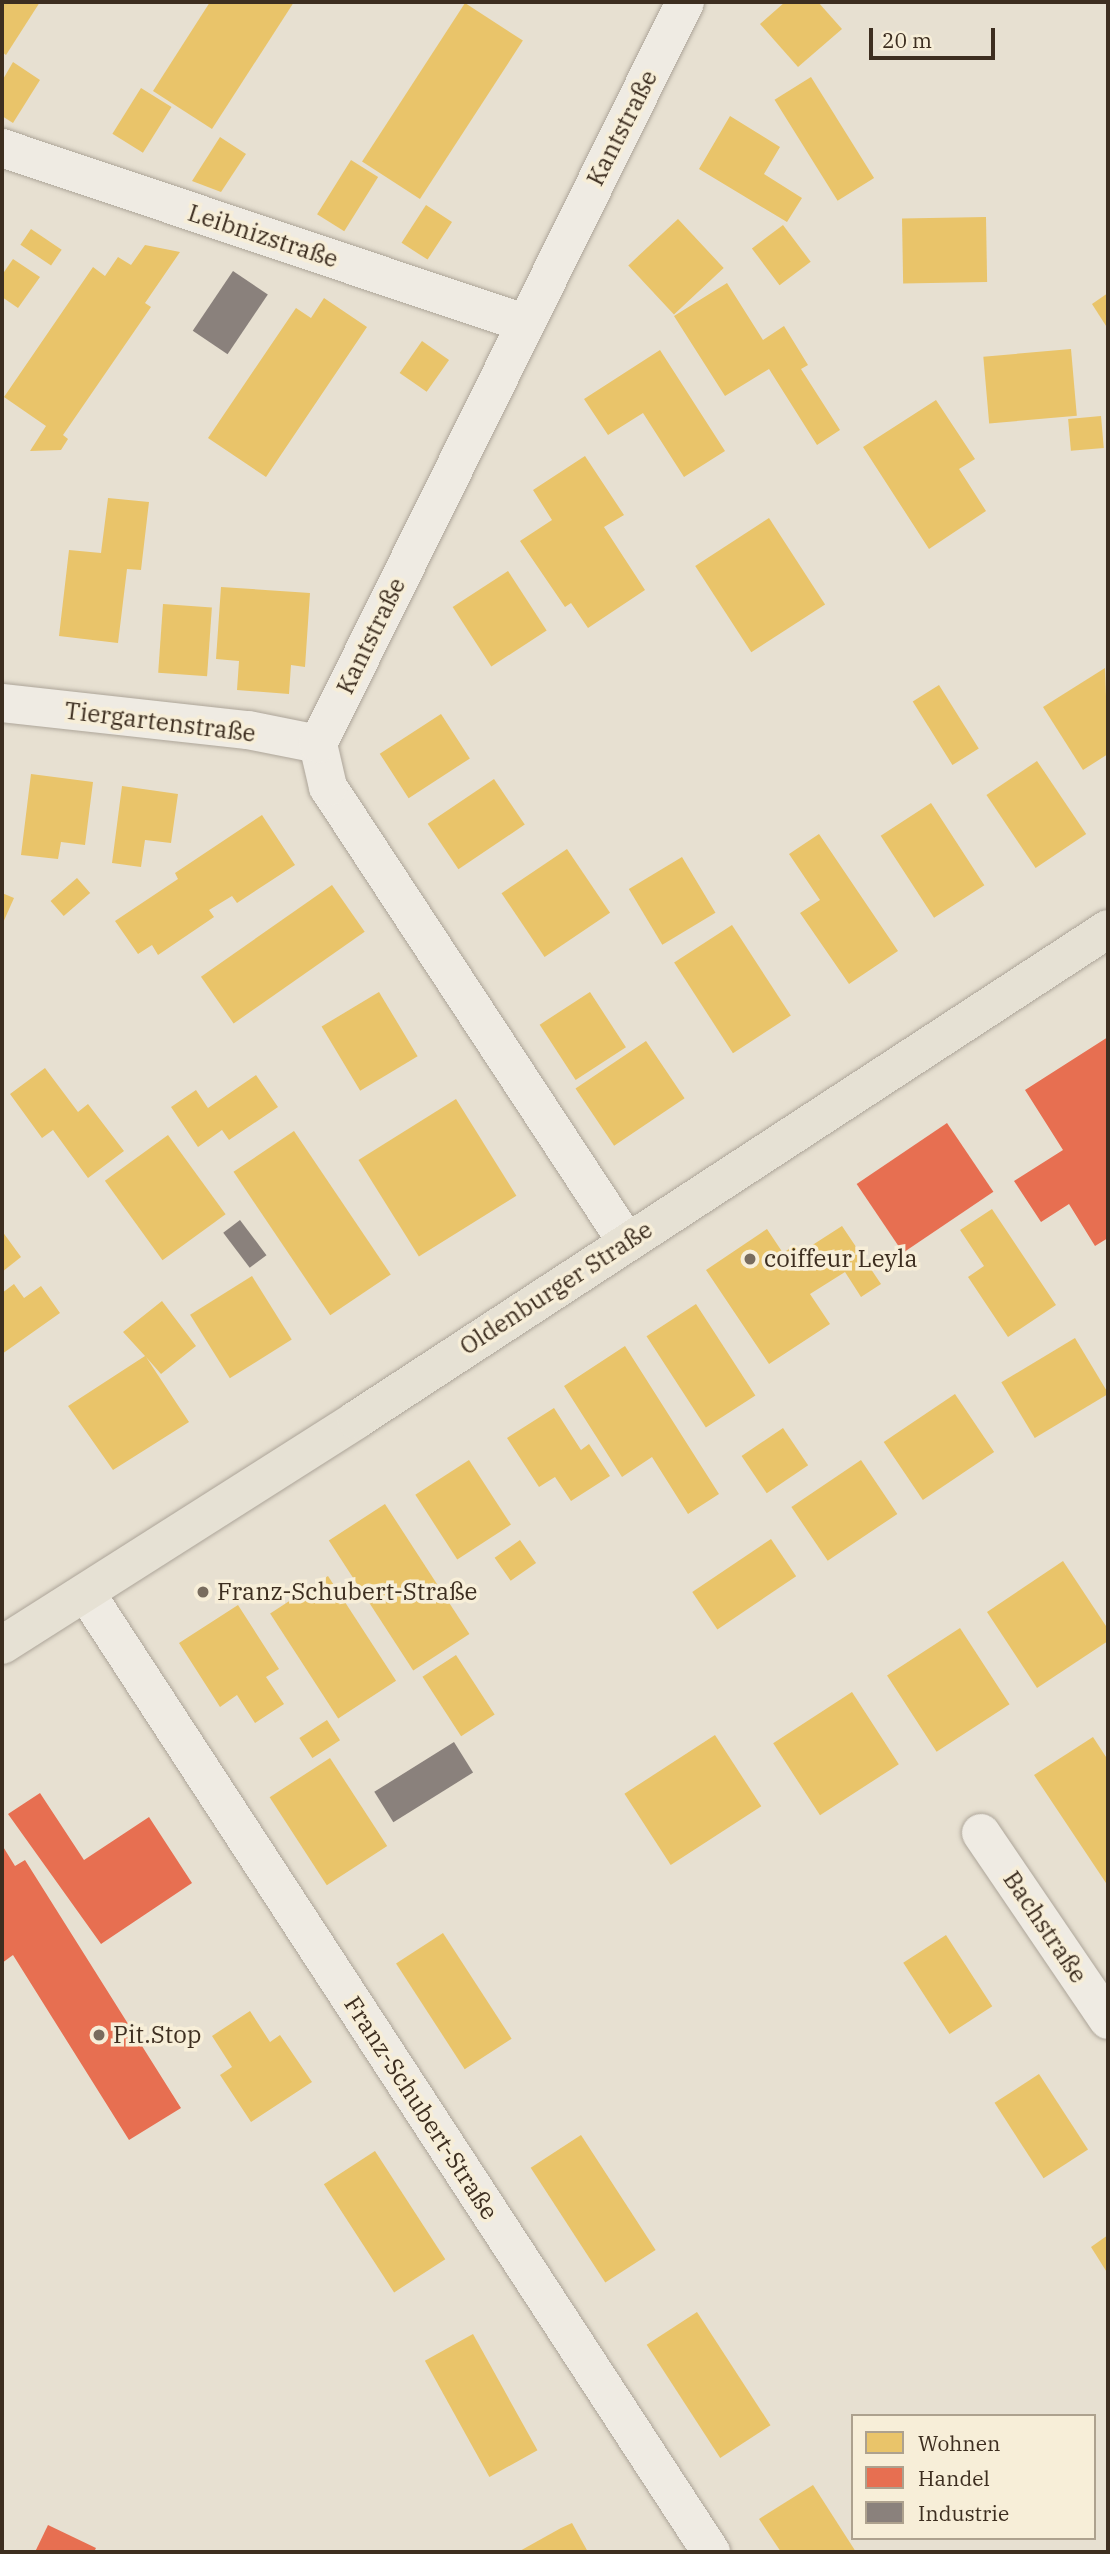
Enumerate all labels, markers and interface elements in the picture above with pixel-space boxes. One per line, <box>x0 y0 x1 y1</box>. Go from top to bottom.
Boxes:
scale bar <box>872 14 998 58</box>
text: 20 m <box>882 26 932 54</box>
street label: Kantstraße <box>581 66 663 190</box>
street label: Leibnizstraße <box>184 198 342 274</box>
street label: Kantstraße <box>331 573 411 699</box>
street label: Tiergartenstraße <box>63 696 257 748</box>
street label: Oldenburger Straße <box>454 1215 658 1361</box>
place label: coiffeur Leyla <box>764 1245 918 1273</box>
marker: coiffeur Leyla <box>742 1251 758 1267</box>
place label: Franz-Schubert-Straße <box>217 1578 477 1606</box>
marker: Franz-Schubert-Straße <box>195 1584 211 1600</box>
street label: Bachstraße <box>997 1866 1093 1988</box>
street label: Franz-Schubert-Straße <box>338 1991 504 2225</box>
place label: Pit.Stop <box>113 2021 202 2049</box>
marker: Pit.Stop <box>91 2027 107 2043</box>
legend <box>851 2414 1096 2540</box>
text: Wohnen <box>918 2429 1000 2457</box>
text: Handel <box>918 2464 990 2492</box>
text: Industrie <box>918 2499 1009 2527</box>

